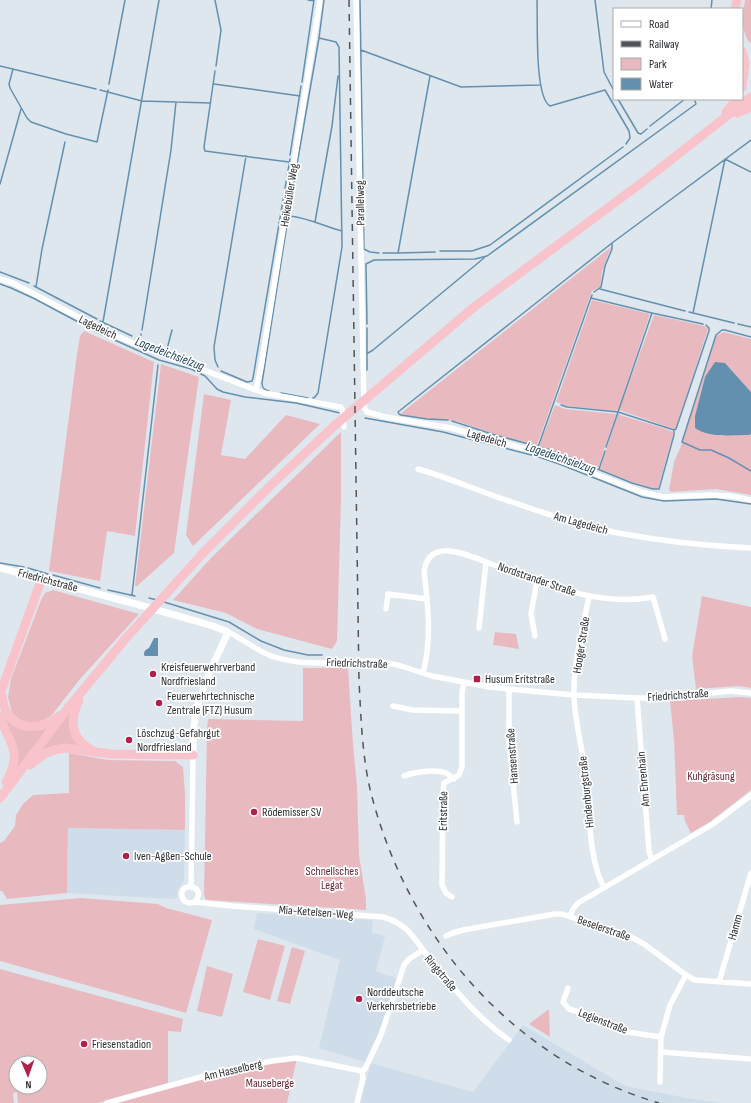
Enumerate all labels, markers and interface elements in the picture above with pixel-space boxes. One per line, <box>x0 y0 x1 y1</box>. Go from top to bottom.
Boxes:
legend <box>613 8 743 100</box>
text: Road <box>649 17 669 32</box>
text: Railway <box>649 37 680 52</box>
text: Park <box>649 57 667 72</box>
text: Water <box>649 77 673 92</box>
street label: Heikebüller Weg <box>277 162 302 228</box>
street label: Parallelweg <box>353 180 368 226</box>
street label: Lagedeich <box>76 312 119 343</box>
water label: Lagedeichsielzug <box>133 333 207 375</box>
street label: Lagedeich <box>465 426 508 451</box>
water label: Lagedeichsielzug <box>524 438 598 478</box>
street label: Am Lagedeich <box>551 508 610 538</box>
street label: Nordstrander Straße <box>496 559 578 600</box>
street label: Friedrichstraße <box>16 565 80 596</box>
street label: Hooger Straße <box>570 615 593 675</box>
street label: Friedrichstraße <box>326 655 388 672</box>
place label: Kreisfeuerwehrverband Nordfriesland <box>161 660 255 689</box>
marker: Kreisfeuerwehrverband Nordfriesland <box>148 669 158 679</box>
place label: Husum Eritstraße <box>485 672 555 687</box>
marker: Husum Eritstraße <box>472 674 482 684</box>
street label: Friedrichstraße <box>647 686 709 705</box>
place label: Feuerwehrtechnische Zentrale (FTZ) Husum <box>167 689 255 718</box>
marker: Feuerwehrtechnische Zentrale (FTZ) Husum <box>154 698 164 708</box>
place label: Löschzug-Gefahrgut Nordfriesland <box>137 726 220 755</box>
street label: Hansenstraße <box>503 727 522 784</box>
marker: Löschzug-Gefahrgut Nordfriesland <box>124 735 134 745</box>
street label: Am Ehrenhain <box>634 751 653 808</box>
street label: Hindenburgstraße <box>575 755 598 829</box>
park label: Kuhgräsung <box>687 769 735 784</box>
street label: Eritstraße <box>436 791 451 831</box>
place label: Rödemisser SV <box>262 805 322 820</box>
marker: Rödemisser SV <box>249 807 259 817</box>
place label: Iven-Agßen-Schule <box>134 849 212 864</box>
marker: Iven-Agßen-Schule <box>121 851 131 861</box>
park label: Schnellsches Legat <box>306 864 358 893</box>
street label: Mia-Ketelsen-Weg <box>278 902 354 923</box>
street label: Beselerstraße <box>575 912 633 945</box>
street label: Hamm <box>725 912 746 942</box>
street label: Ringstraße <box>421 952 460 995</box>
place label: Norddeutsche Verkehrsbetriebe <box>367 985 436 1014</box>
marker: Norddeutsche Verkehrsbetriebe <box>354 994 364 1004</box>
street label: Legienstraße <box>576 1005 630 1038</box>
place label: Friesenstadion <box>92 1037 151 1052</box>
marker: Friesenstadion <box>79 1039 89 1049</box>
north arrow <box>8 1055 48 1095</box>
street label: Am Hasselberg <box>202 1057 264 1085</box>
park label: Mauseberge <box>246 1076 294 1091</box>
text: N <box>25 1078 31 1091</box>

